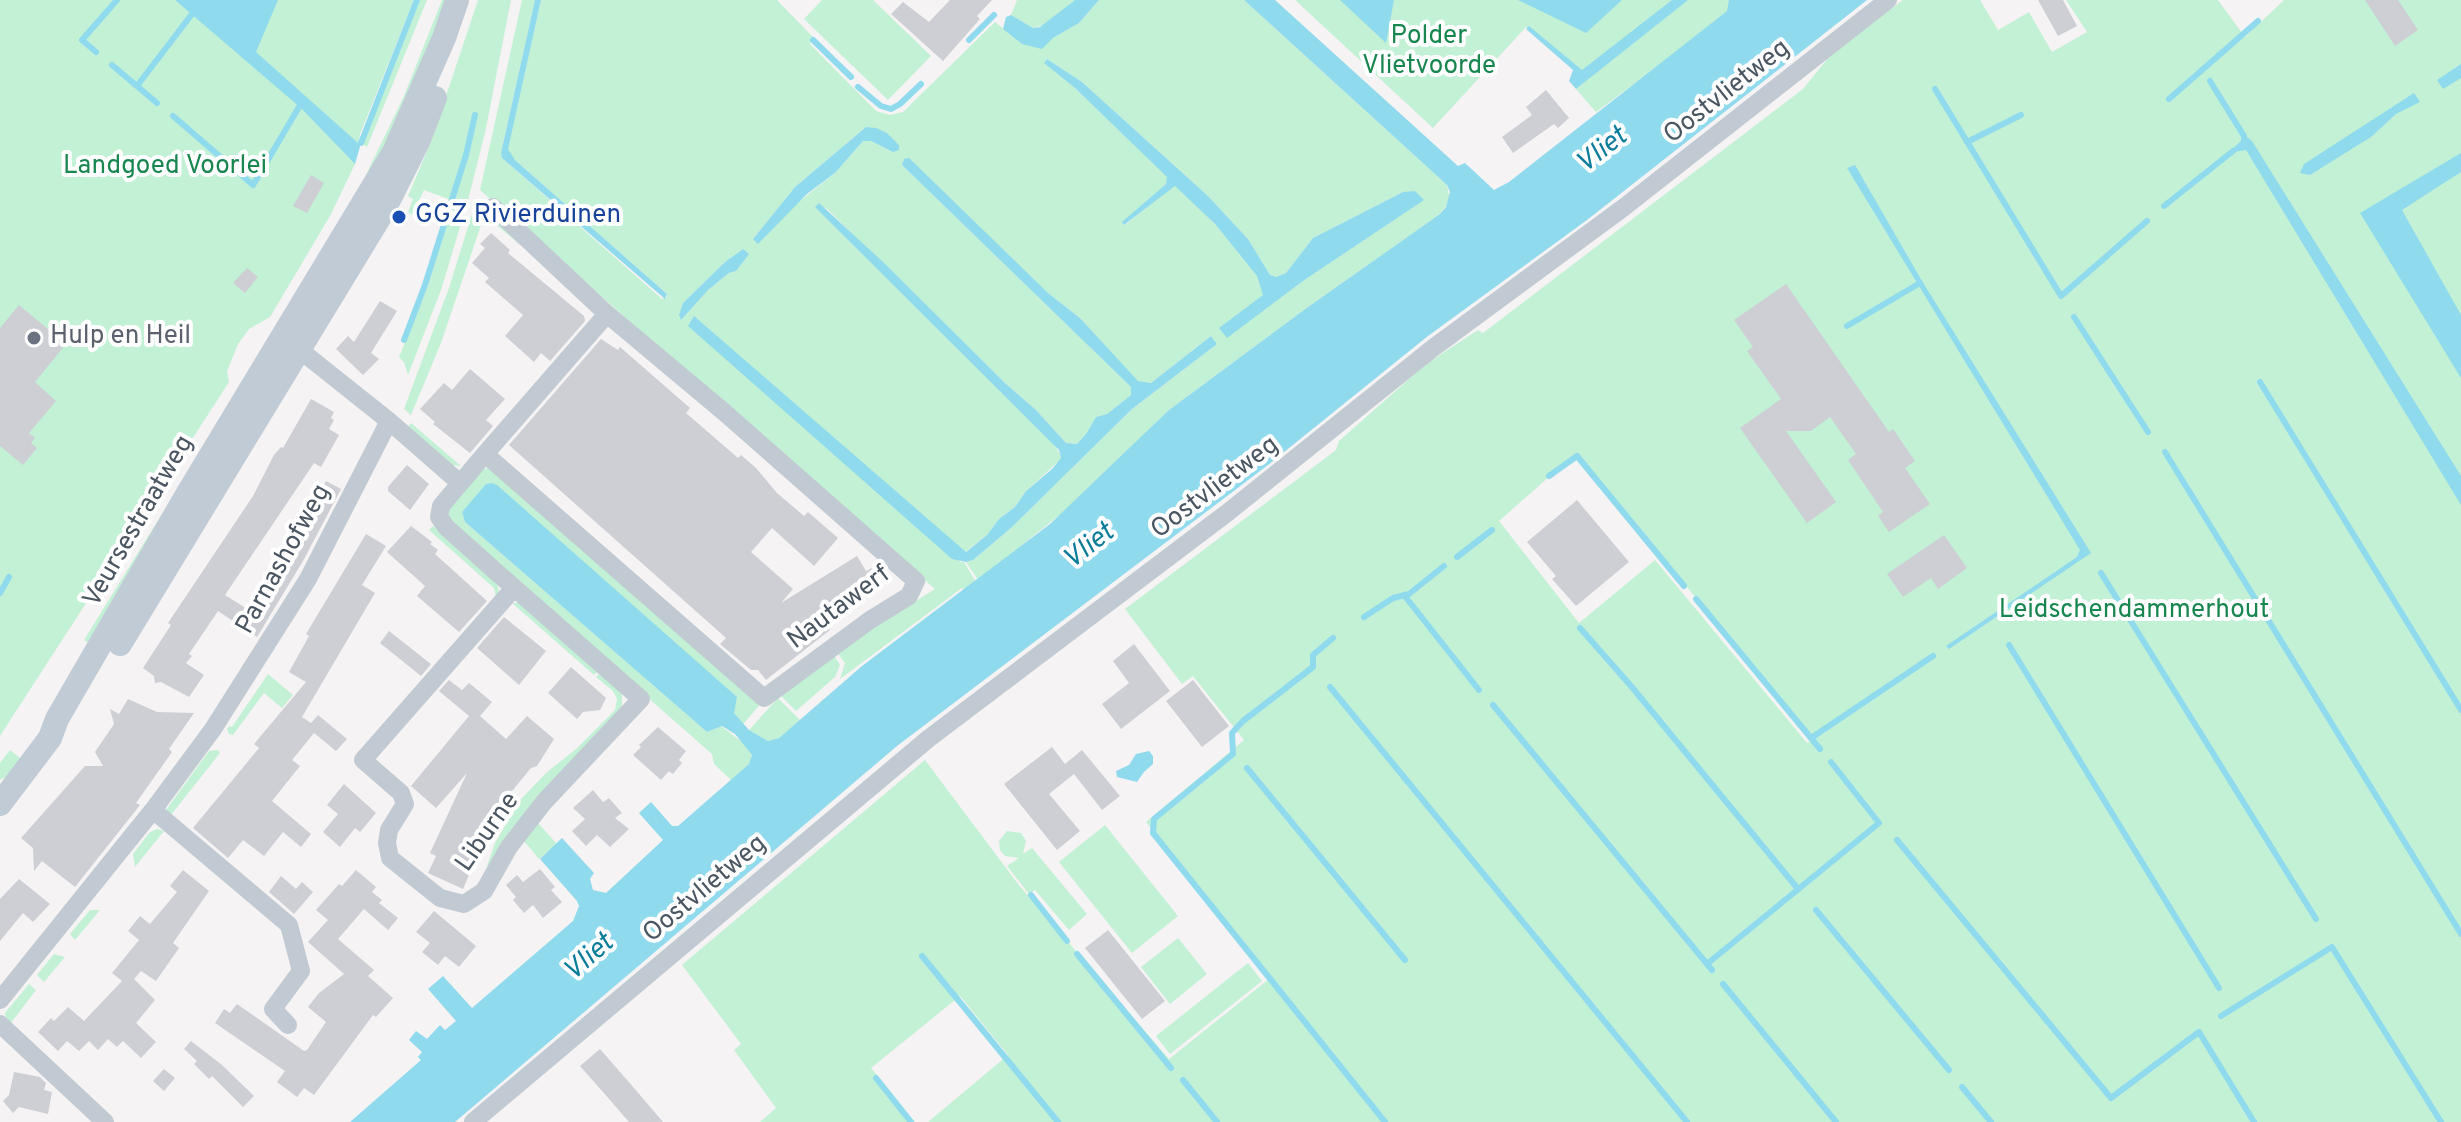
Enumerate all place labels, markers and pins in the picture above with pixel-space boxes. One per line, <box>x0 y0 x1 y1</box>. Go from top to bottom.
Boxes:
place label: GGZ Rivierduinen <box>415 201 621 233</box>
marker: GGZ Rivierduinen <box>390 208 408 226</box>
place label: Hulp en Heil <box>50 322 191 354</box>
marker: Hulp en Heil <box>25 329 43 347</box>

